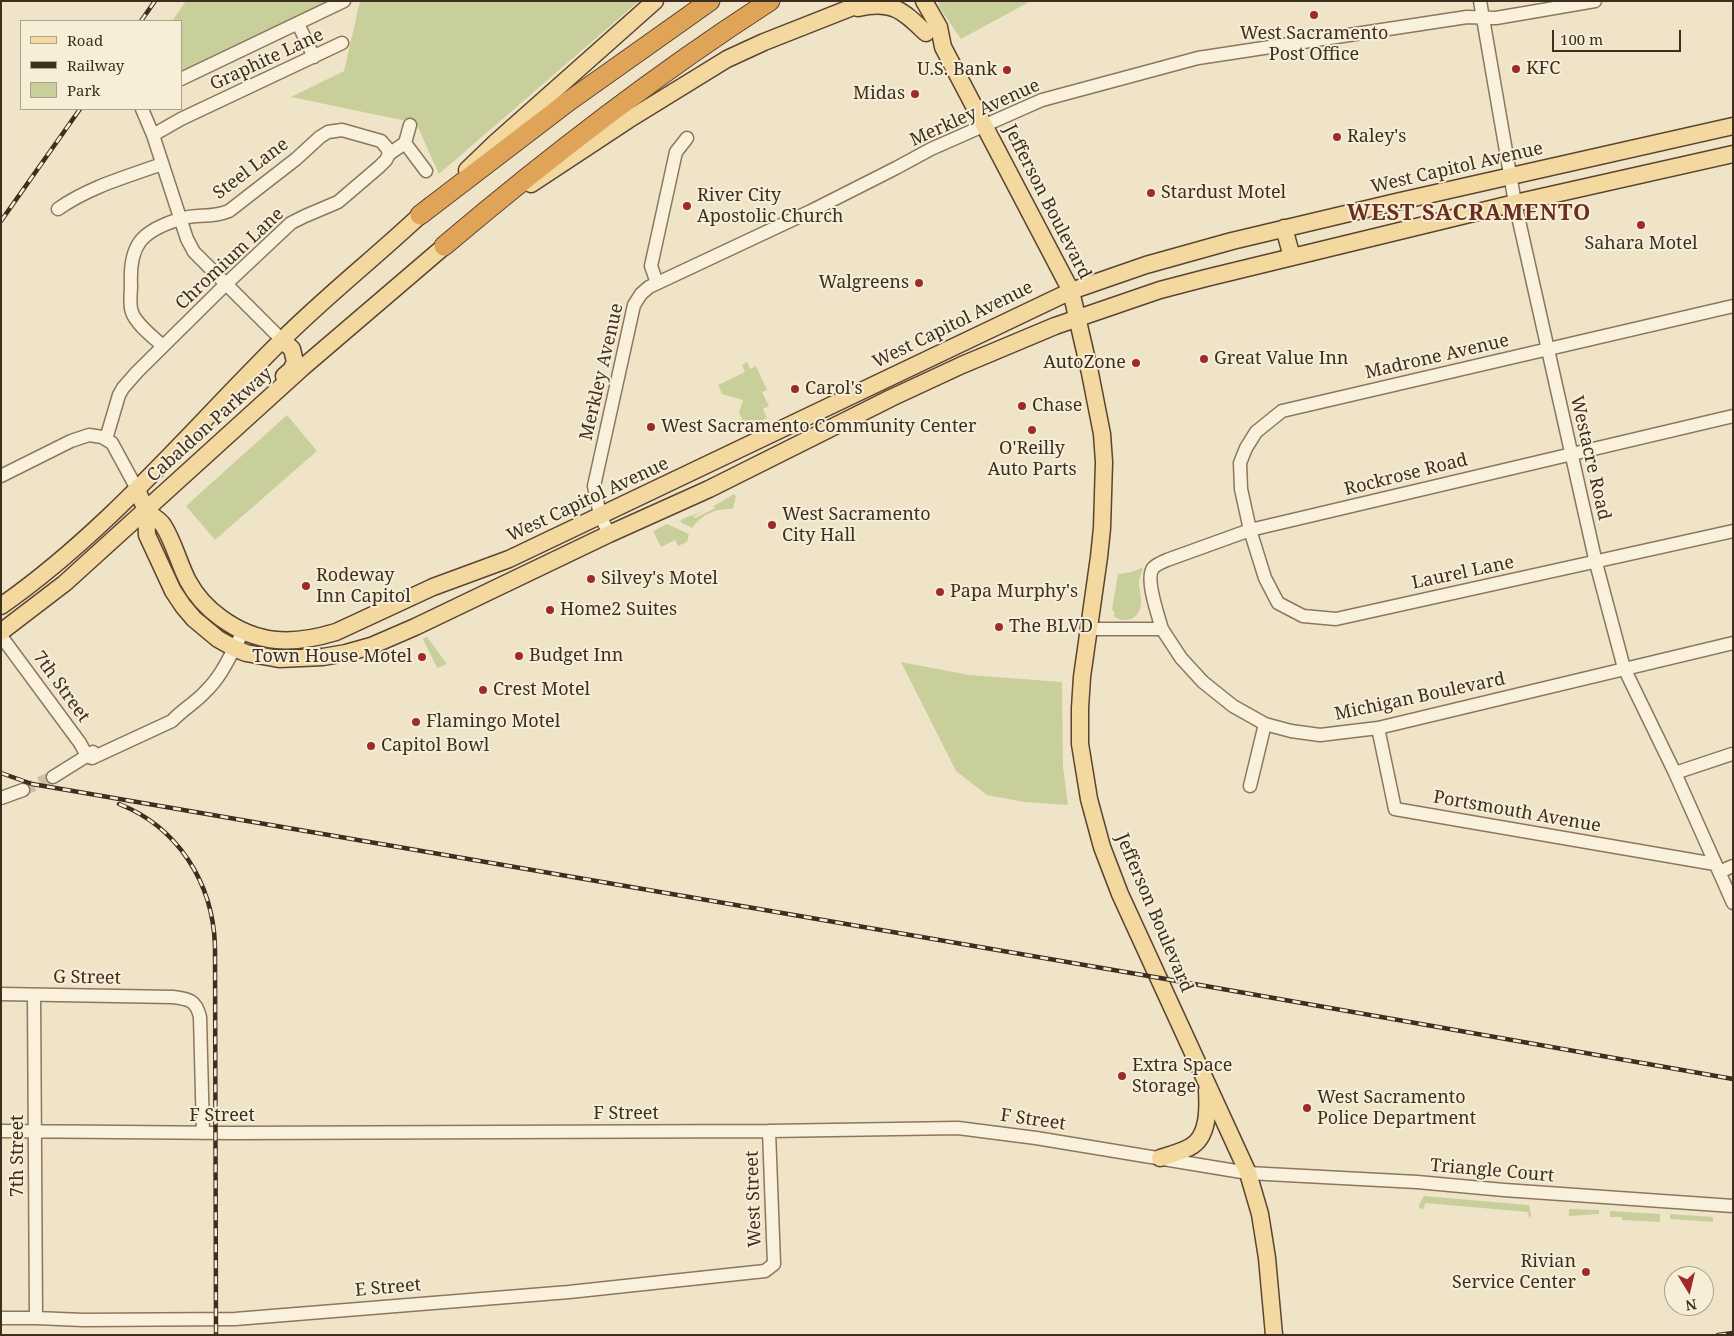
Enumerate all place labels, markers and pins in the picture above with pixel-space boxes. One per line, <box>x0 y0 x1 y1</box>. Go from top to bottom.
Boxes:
marker: West Sacramento Post Office <box>1308 9 1320 21</box>
place label: West Sacramento Post Office <box>1240 23 1388 66</box>
place label: KFC <box>1526 58 1560 80</box>
place label: U.S. Bank <box>917 59 997 81</box>
marker: KFC <box>1510 63 1522 75</box>
marker: U.S. Bank <box>1001 64 1013 76</box>
place label: Midas <box>853 83 905 105</box>
marker: Midas <box>909 88 921 100</box>
place label: Raley's <box>1347 126 1406 148</box>
marker: Raley's <box>1331 131 1343 143</box>
place label: Stardust Motel <box>1161 182 1286 204</box>
place label: River City Apostolic Church <box>697 185 844 228</box>
marker: Stardust Motel <box>1145 187 1157 199</box>
marker: River City Apostolic Church <box>681 200 693 212</box>
marker: Sahara Motel <box>1635 219 1647 231</box>
place label: Sahara Motel <box>1584 233 1698 255</box>
place label: Walgreens <box>819 272 909 294</box>
marker: Walgreens <box>913 277 925 289</box>
place label: Great Value Inn <box>1214 348 1348 370</box>
place label: AutoZone <box>1043 352 1126 374</box>
marker: Great Value Inn <box>1198 353 1210 365</box>
marker: AutoZone <box>1130 357 1142 369</box>
place label: Carol's <box>805 378 863 400</box>
marker: Carol's <box>789 383 801 395</box>
place label: Chase <box>1032 395 1082 417</box>
marker: Chase <box>1016 400 1028 412</box>
place label: West Sacramento Community Center <box>661 416 976 438</box>
marker: West Sacramento Community Center <box>645 421 657 433</box>
marker: O'Reilly Auto Parts <box>1026 424 1038 436</box>
place label: O'Reilly Auto Parts <box>987 438 1077 480</box>
place label: West Sacramento City Hall <box>782 504 931 546</box>
marker: West Sacramento City Hall <box>766 519 778 531</box>
place label: Rodeway Inn Capitol <box>316 565 411 608</box>
place label: Silvey's Motel <box>601 568 718 590</box>
marker: Silvey's Motel <box>585 573 597 585</box>
marker: Rodeway Inn Capitol <box>300 580 312 592</box>
place label: Papa Murphy's <box>950 581 1078 603</box>
marker: Papa Murphy's <box>934 586 946 598</box>
place label: Home2 Suites <box>560 599 677 621</box>
marker: Home2 Suites <box>544 604 556 616</box>
place label: The BLVD <box>1009 616 1093 638</box>
marker: The BLVD <box>993 621 1005 633</box>
place label: Budget Inn <box>529 645 623 667</box>
place label: Town House Motel <box>252 646 412 668</box>
marker: Budget Inn <box>513 650 525 662</box>
marker: Town House Motel <box>416 651 428 663</box>
place label: Crest Motel <box>493 679 590 701</box>
marker: Crest Motel <box>477 684 489 696</box>
place label: Flamingo Motel <box>426 711 560 733</box>
marker: Flamingo Motel <box>410 716 422 728</box>
place label: Capitol Bowl <box>381 735 489 757</box>
marker: Capitol Bowl <box>365 740 377 752</box>
place label: Extra Space Storage <box>1132 1055 1232 1098</box>
marker: Extra Space Storage <box>1116 1070 1128 1082</box>
place label: West Sacramento Police Department <box>1317 1087 1476 1130</box>
marker: West Sacramento Police Department <box>1301 1102 1313 1114</box>
place label: Rivian Service Center <box>1452 1251 1576 1294</box>
marker: Rivian Service Center <box>1580 1266 1592 1278</box>

